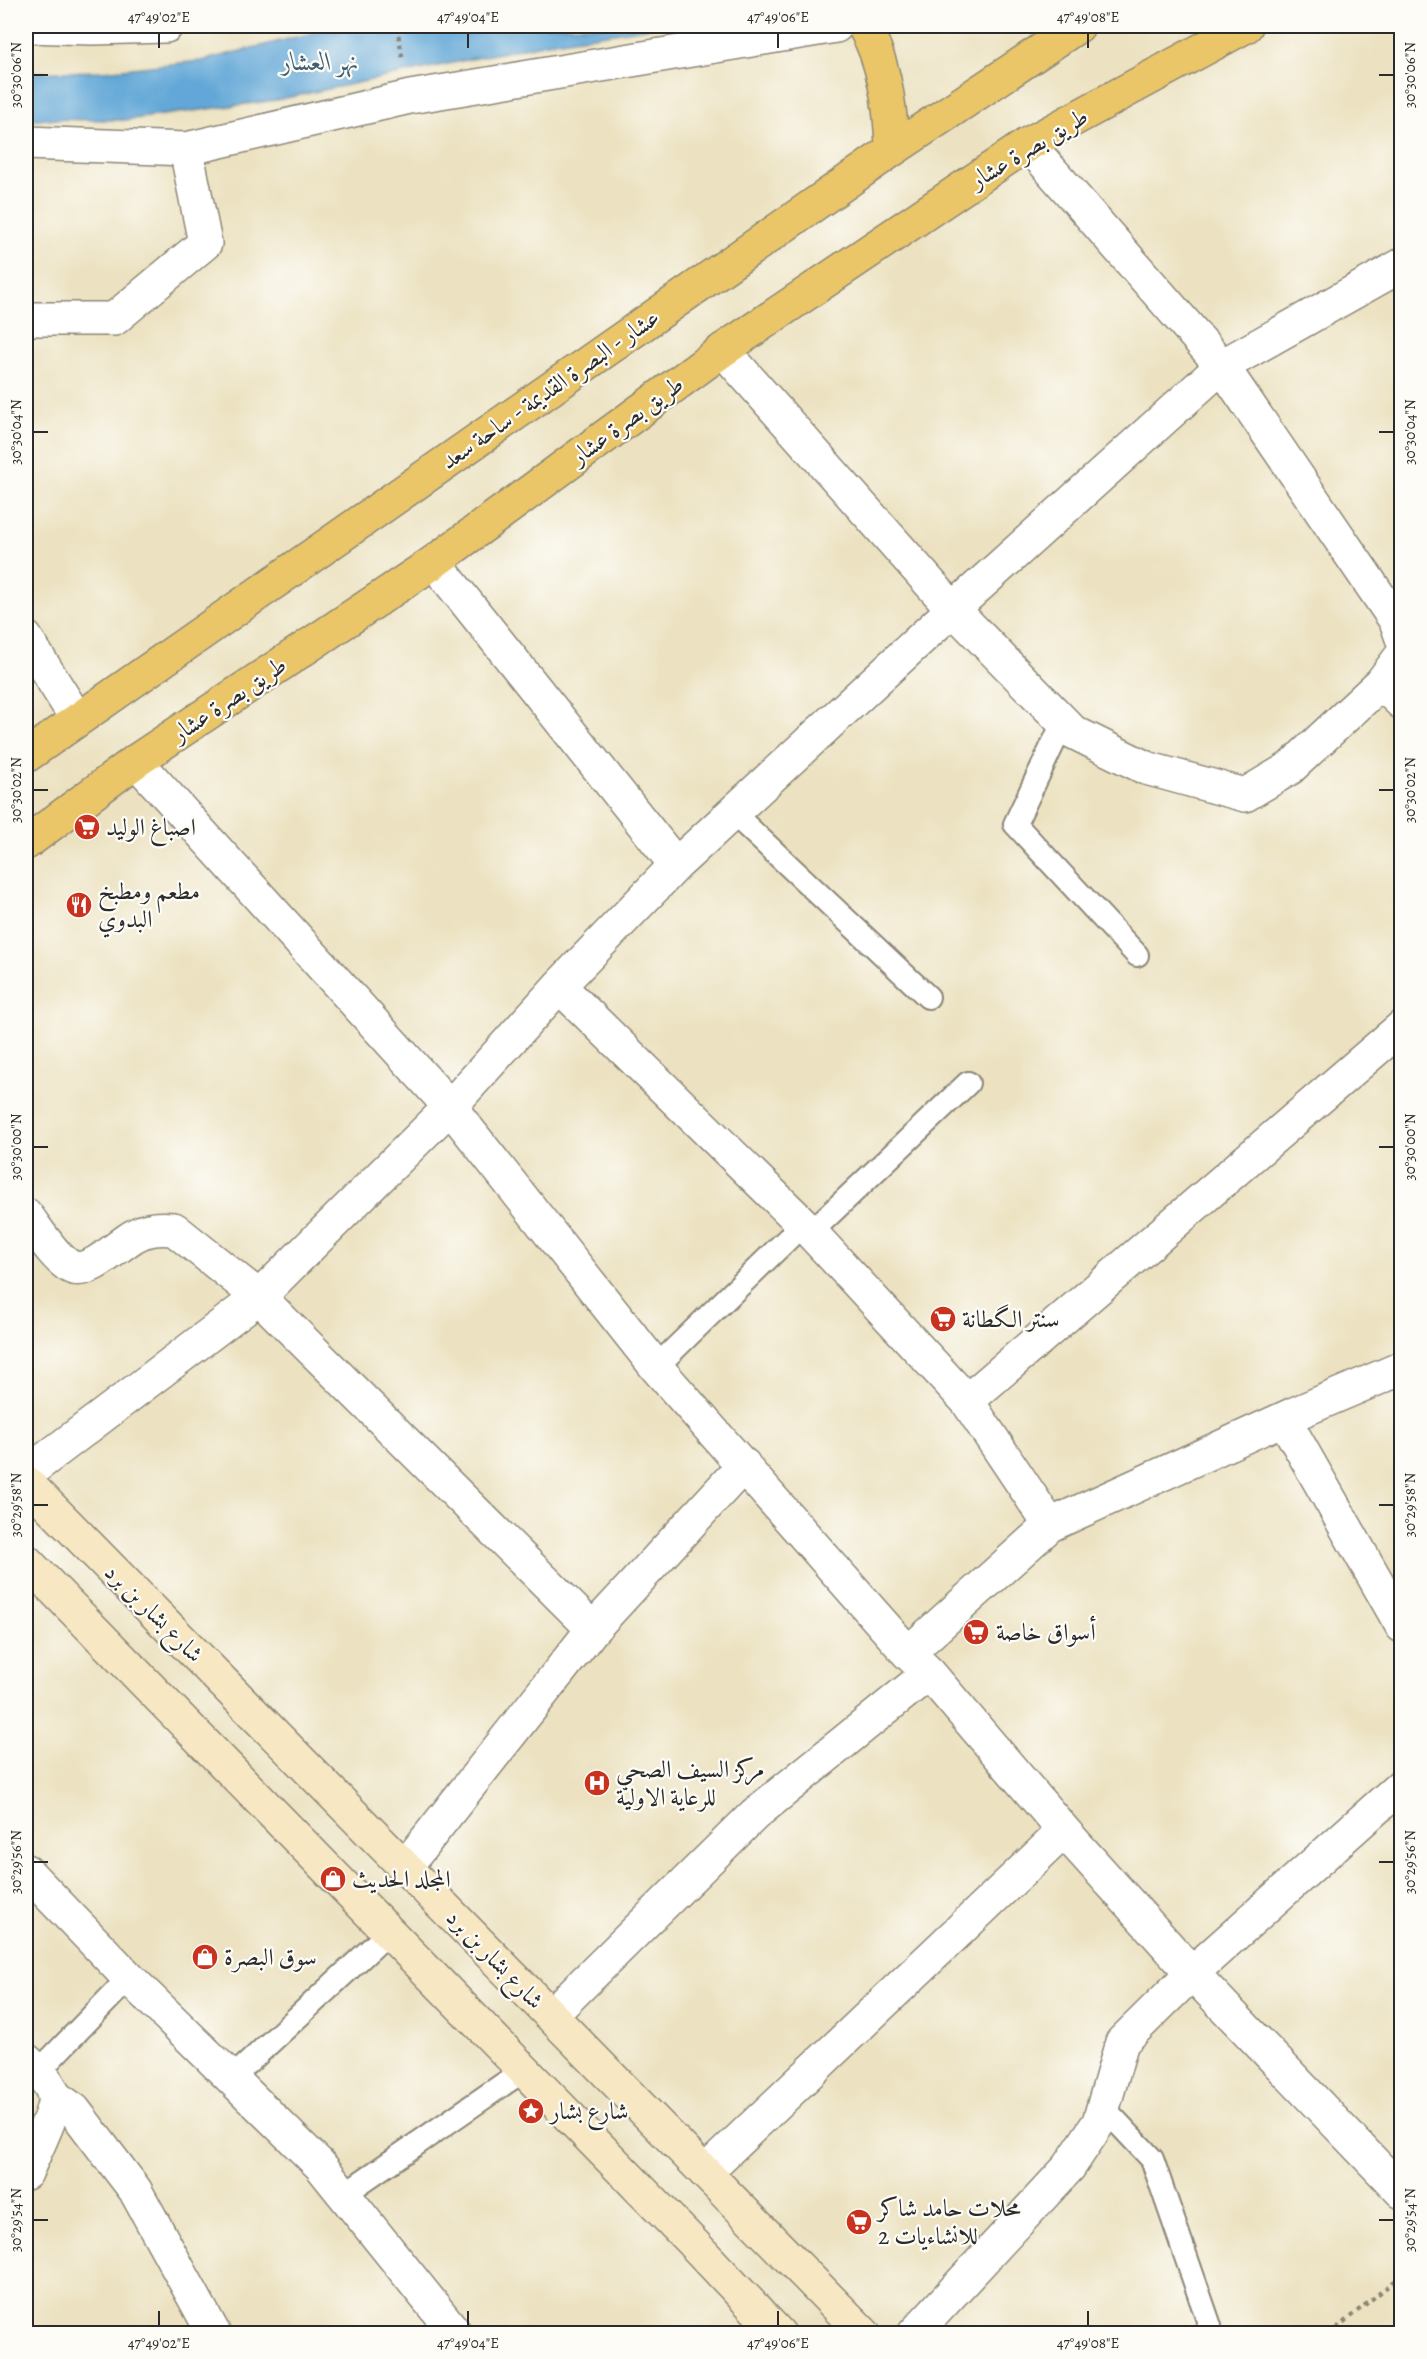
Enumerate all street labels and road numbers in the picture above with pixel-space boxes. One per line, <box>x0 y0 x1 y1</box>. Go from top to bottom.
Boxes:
street label: طريق بصرة عشار <box>962 100 1094 197</box>
street label: عشار - البصرة القديمة - ساحة سعد <box>434 301 666 477</box>
street label: طريق بصرة عشار <box>562 368 690 473</box>
street label: طريق بصرة عشار <box>163 649 293 750</box>
street label: شارع بشار بن برد <box>95 1556 211 1672</box>
street label: شارع بشار بن برد <box>436 1902 551 2019</box>

